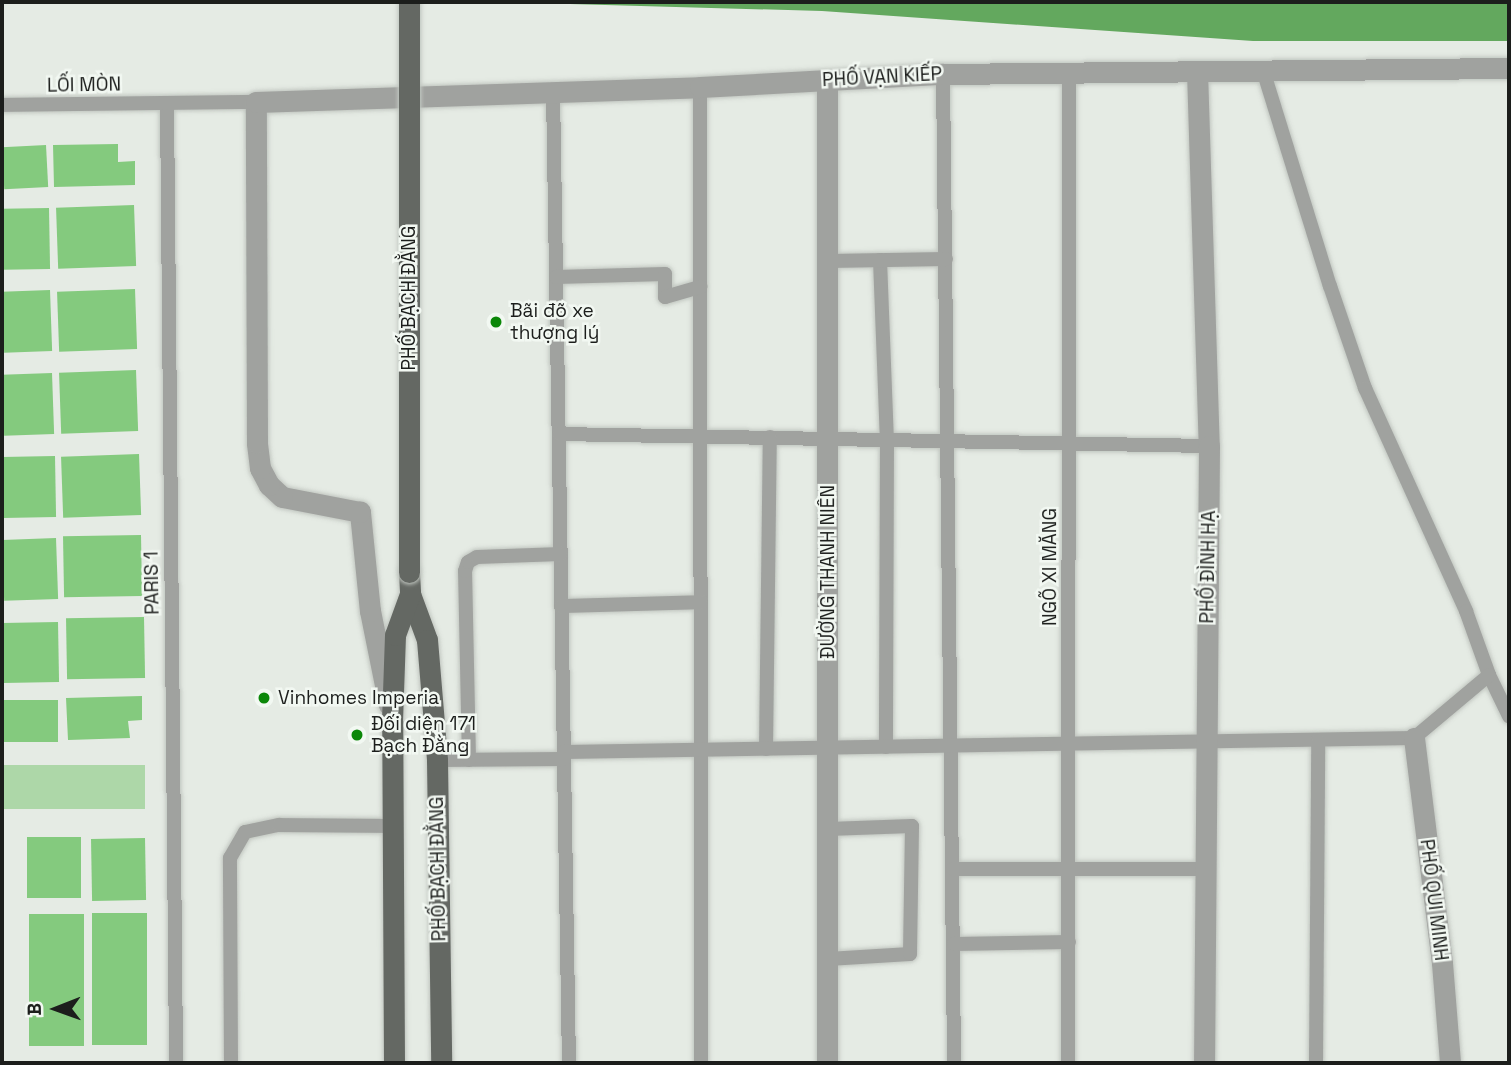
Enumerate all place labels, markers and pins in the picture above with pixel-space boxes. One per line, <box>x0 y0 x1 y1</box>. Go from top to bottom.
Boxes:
place label: Bãi đõ xe thượng lý <box>510 300 599 344</box>
marker: Bãi đõ xe thượng lý <box>488 314 504 330</box>
place label: Vinhomes Imperia <box>278 687 439 709</box>
marker: Vinhomes Imperia <box>256 690 272 706</box>
place label: Đối diện 171 Bạch Đằng <box>371 713 476 757</box>
marker: Đối diện 171 Bạch Đằng <box>349 727 365 743</box>

